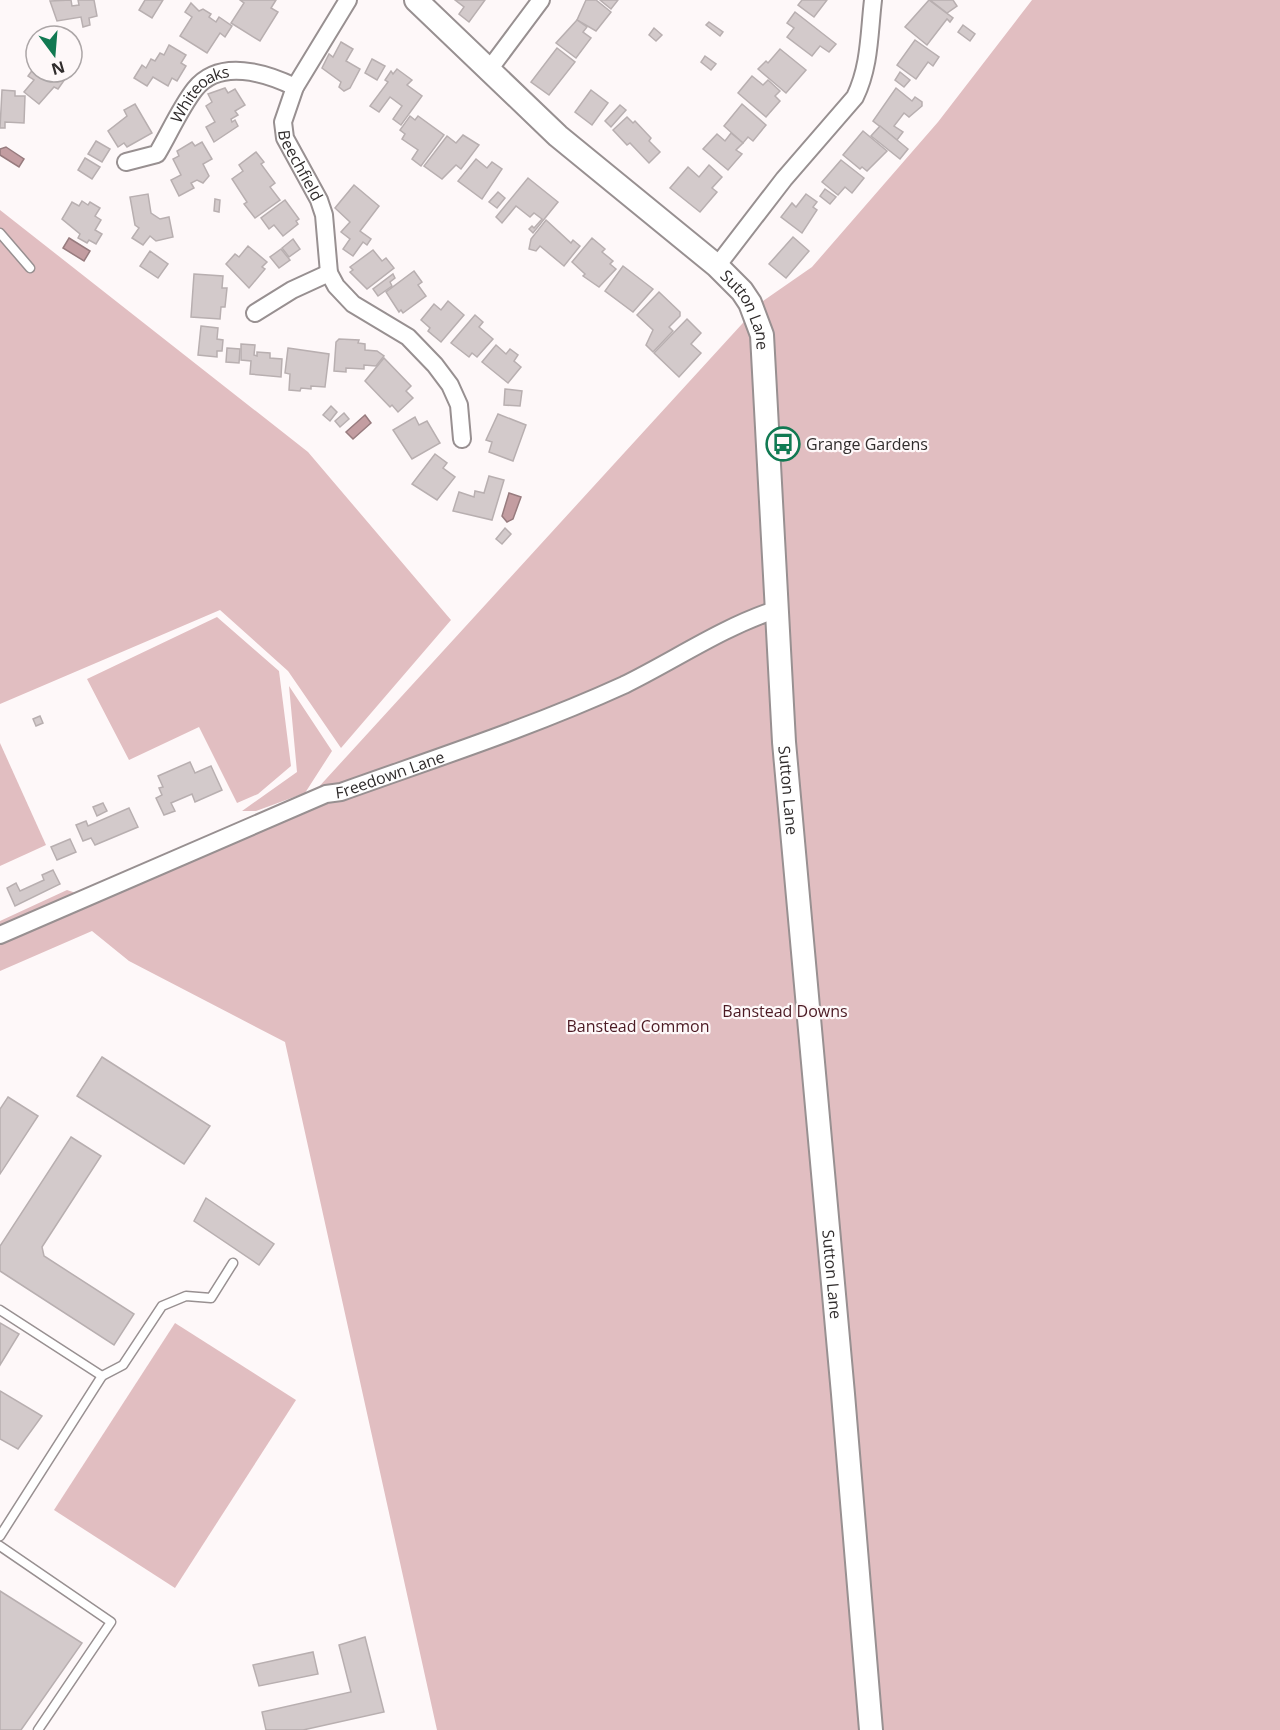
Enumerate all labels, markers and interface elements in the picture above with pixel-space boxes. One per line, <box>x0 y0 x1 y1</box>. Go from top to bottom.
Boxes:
north arrow <box>24 24 84 84</box>
text: N <box>49 56 67 81</box>
street label: Whiteoaks <box>165 60 231 127</box>
street label: Beechfield <box>273 129 328 205</box>
street label: Sutton Lane <box>716 265 774 350</box>
bus stop icon: Grange Gardens <box>765 426 801 462</box>
place label: Grange Gardens <box>806 433 928 455</box>
street label: Freedown Lane <box>334 745 447 804</box>
street label: Sutton Lane <box>773 745 803 836</box>
park label: Banstead Downs <box>722 1000 848 1022</box>
park label: Banstead Common <box>567 1015 709 1037</box>
street label: Sutton Lane <box>817 1229 847 1320</box>

